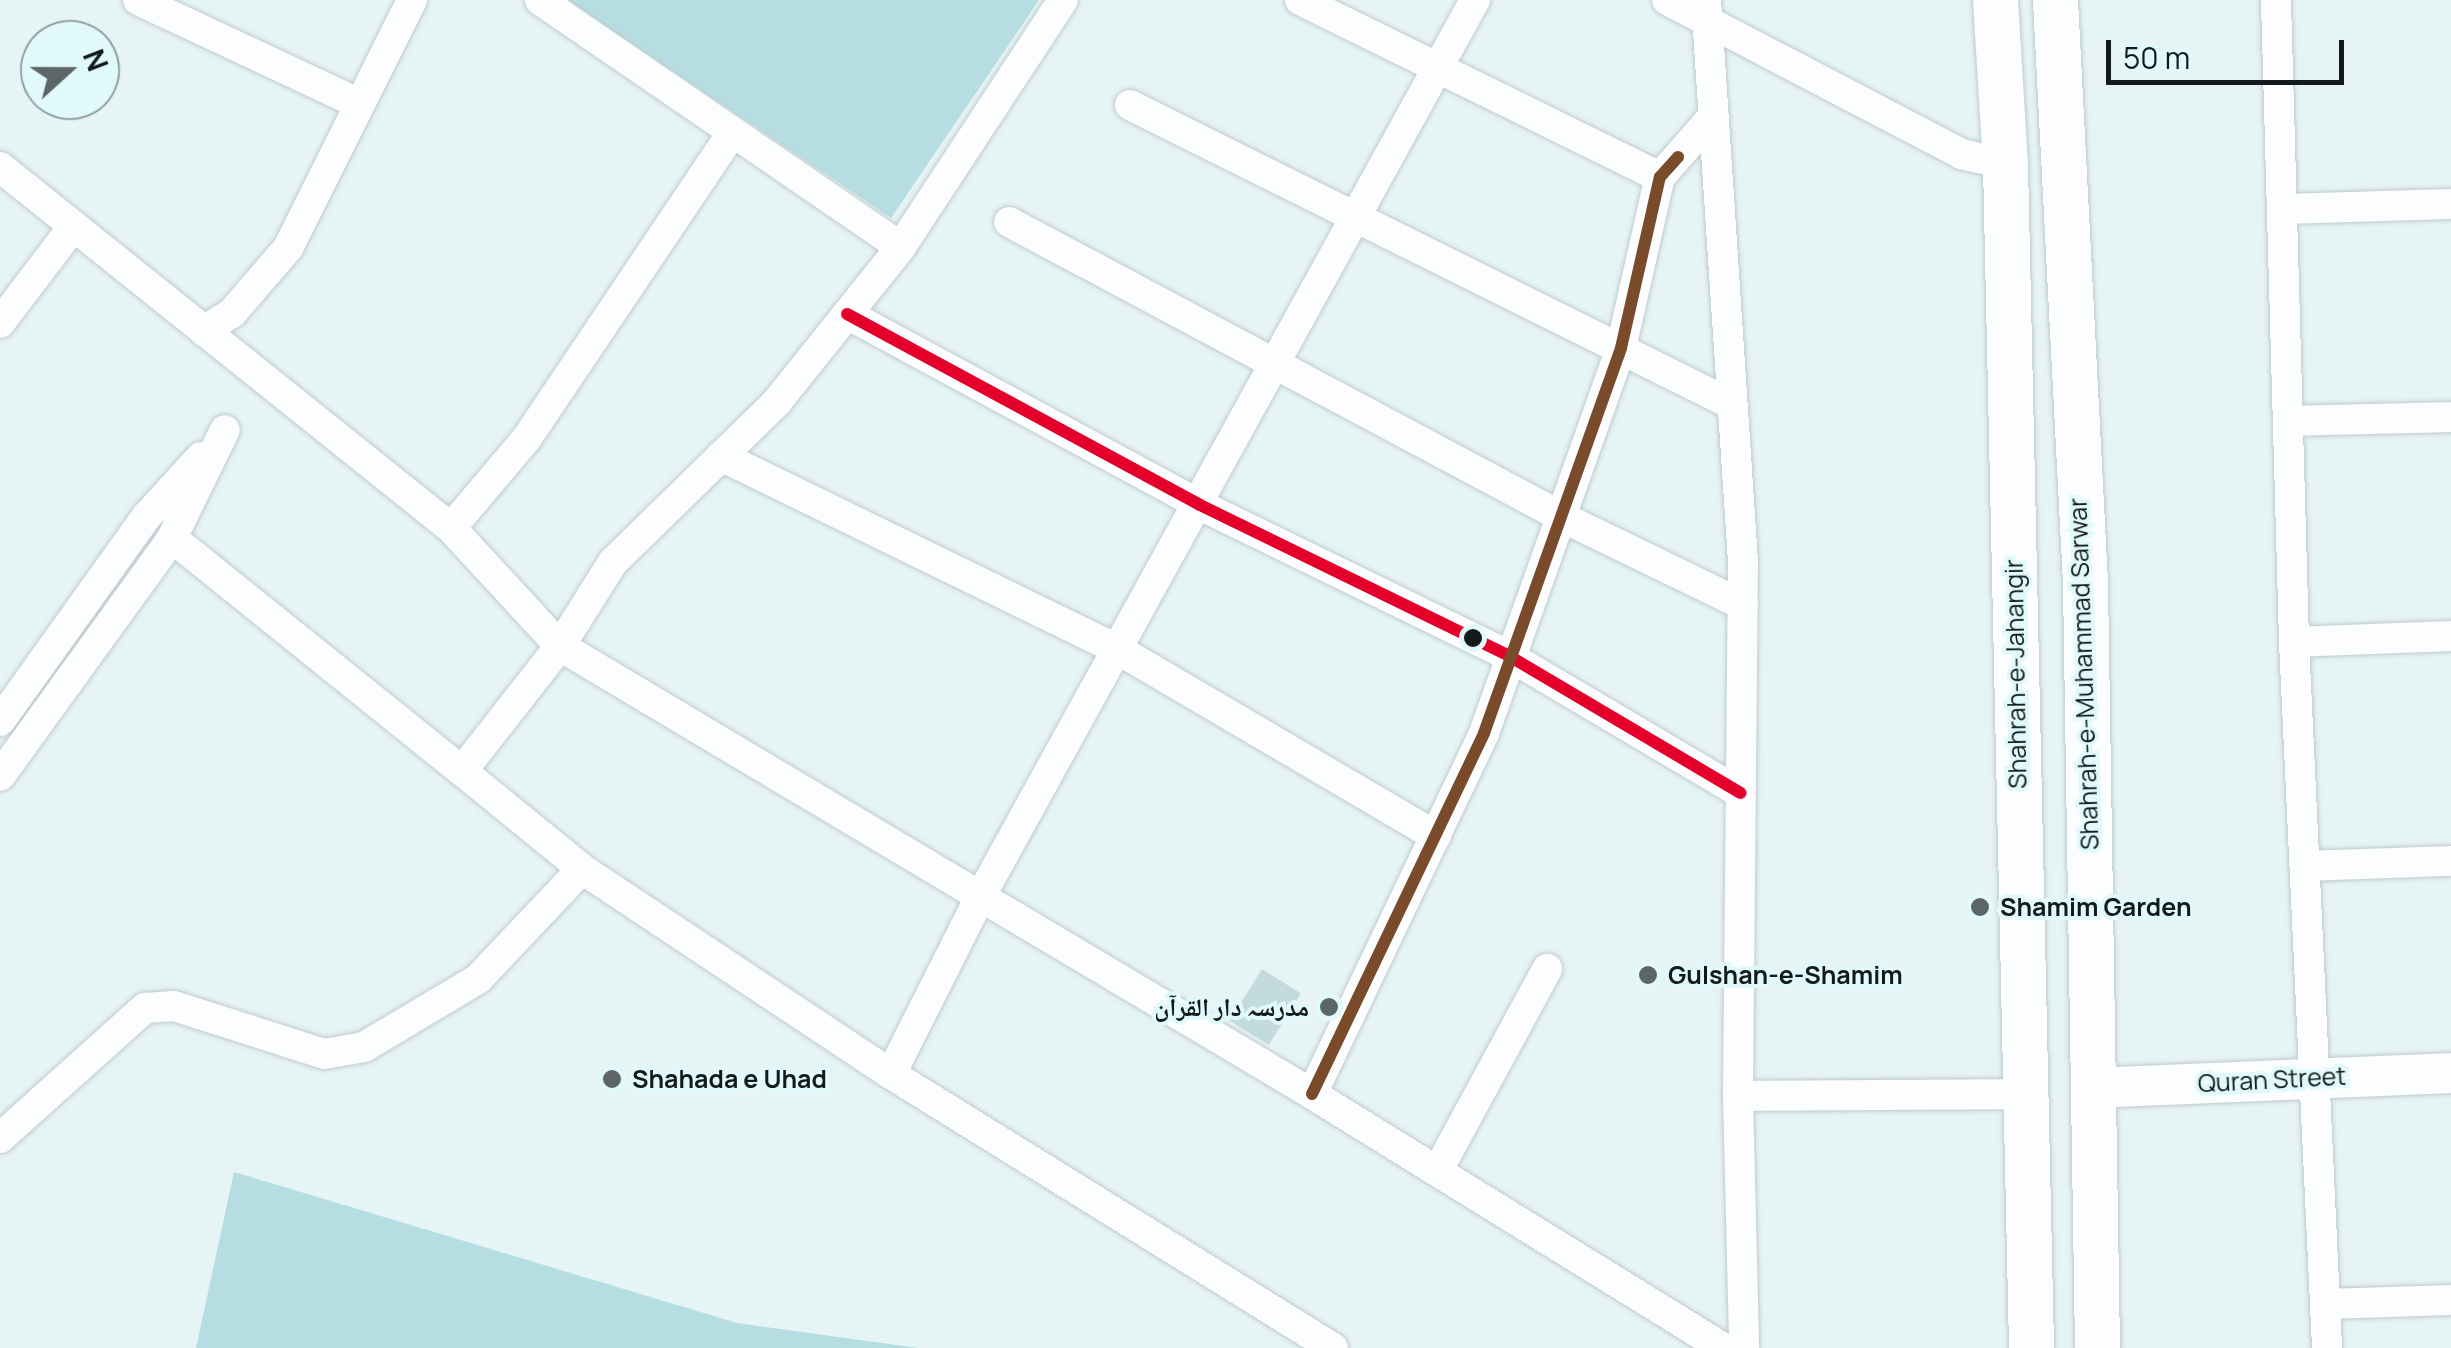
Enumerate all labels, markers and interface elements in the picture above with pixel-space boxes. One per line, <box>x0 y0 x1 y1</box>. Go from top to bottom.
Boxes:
north arrow <box>20 20 120 120</box>
scale bar <box>2111 20 2348 82</box>
text: 50 m <box>2123 37 2190 78</box>
text: N <box>75 44 117 76</box>
street label: Shahrah-e-Muhammad Sarwar <box>2063 497 2105 851</box>
street label: Shahrah-e-Jahangir <box>1999 559 2033 789</box>
unlabelled marker <box>1463 628 1483 648</box>
place label: Shamim Garden <box>2000 892 2192 922</box>
marker: Shamim Garden <box>1969 896 1991 918</box>
place label: Gulshan-e-Shamim <box>1668 960 1903 990</box>
marker: Gulshan-e-Shamim <box>1637 964 1659 986</box>
place label: مدرسہ دار القرآن <box>1154 992 1309 1022</box>
marker: مدرسہ دار القرآن <box>1318 996 1340 1018</box>
street label: Quran Street <box>2197 1061 2347 1099</box>
place label: Shahada e Uhad <box>632 1064 827 1094</box>
marker: Shahada e Uhad <box>601 1068 623 1090</box>

